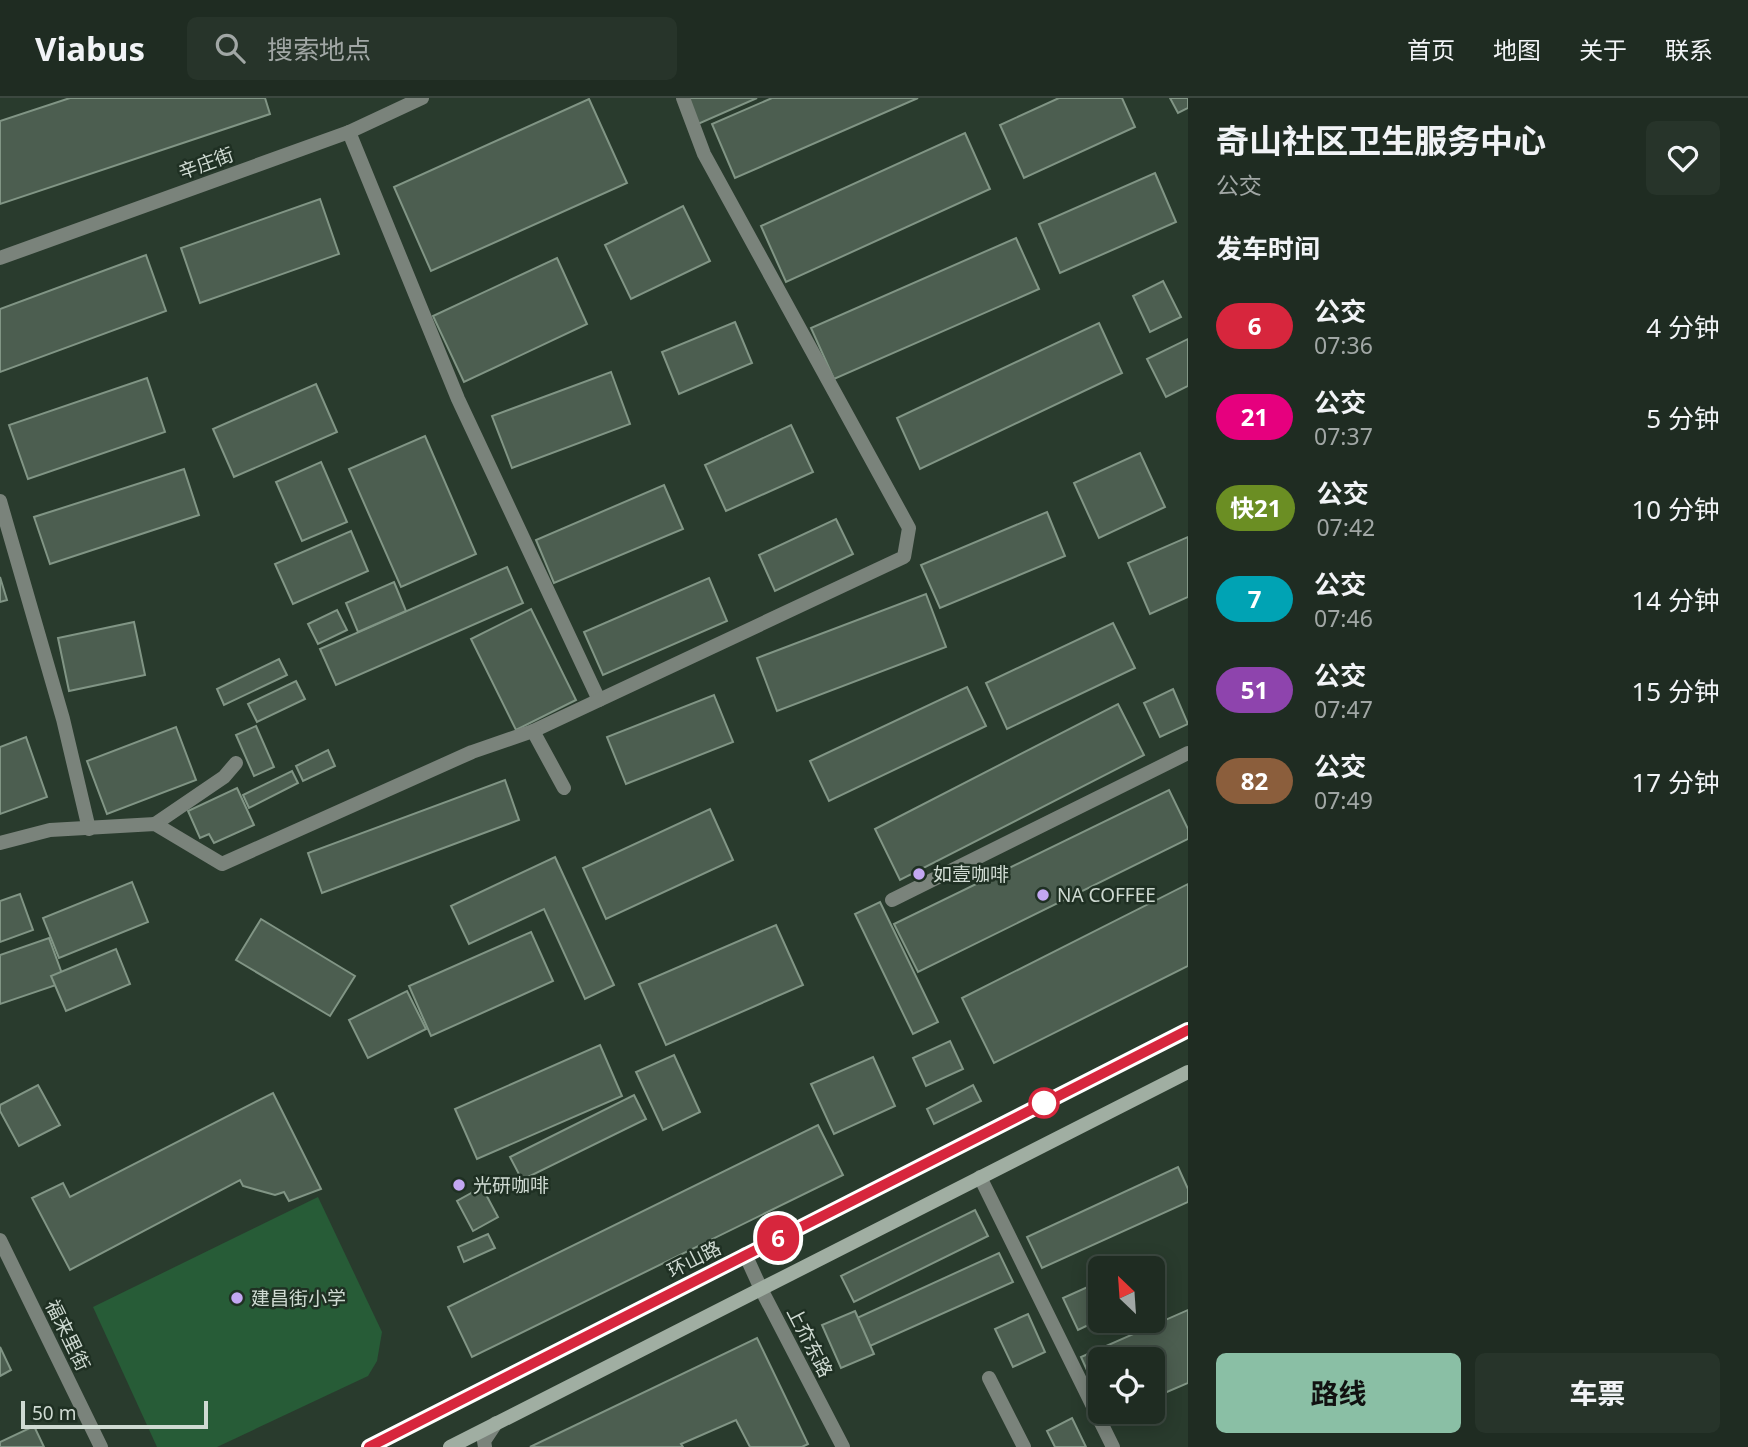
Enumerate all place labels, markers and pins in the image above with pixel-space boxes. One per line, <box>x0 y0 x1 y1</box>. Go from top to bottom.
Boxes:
place label: 如壹咖啡 <box>933 861 1009 887</box>
marker: 如壹咖啡 <box>911 866 927 882</box>
place label: NA COFFEE <box>1057 882 1156 908</box>
marker: NA COFFEE <box>1035 887 1051 903</box>
unlabelled marker <box>1029 1088 1059 1118</box>
place label: 光研咖啡 <box>473 1172 549 1198</box>
marker: 光研咖啡 <box>451 1177 467 1193</box>
place label: 建昌街小学 <box>251 1285 346 1311</box>
marker: 建昌街小学 <box>229 1290 245 1306</box>

